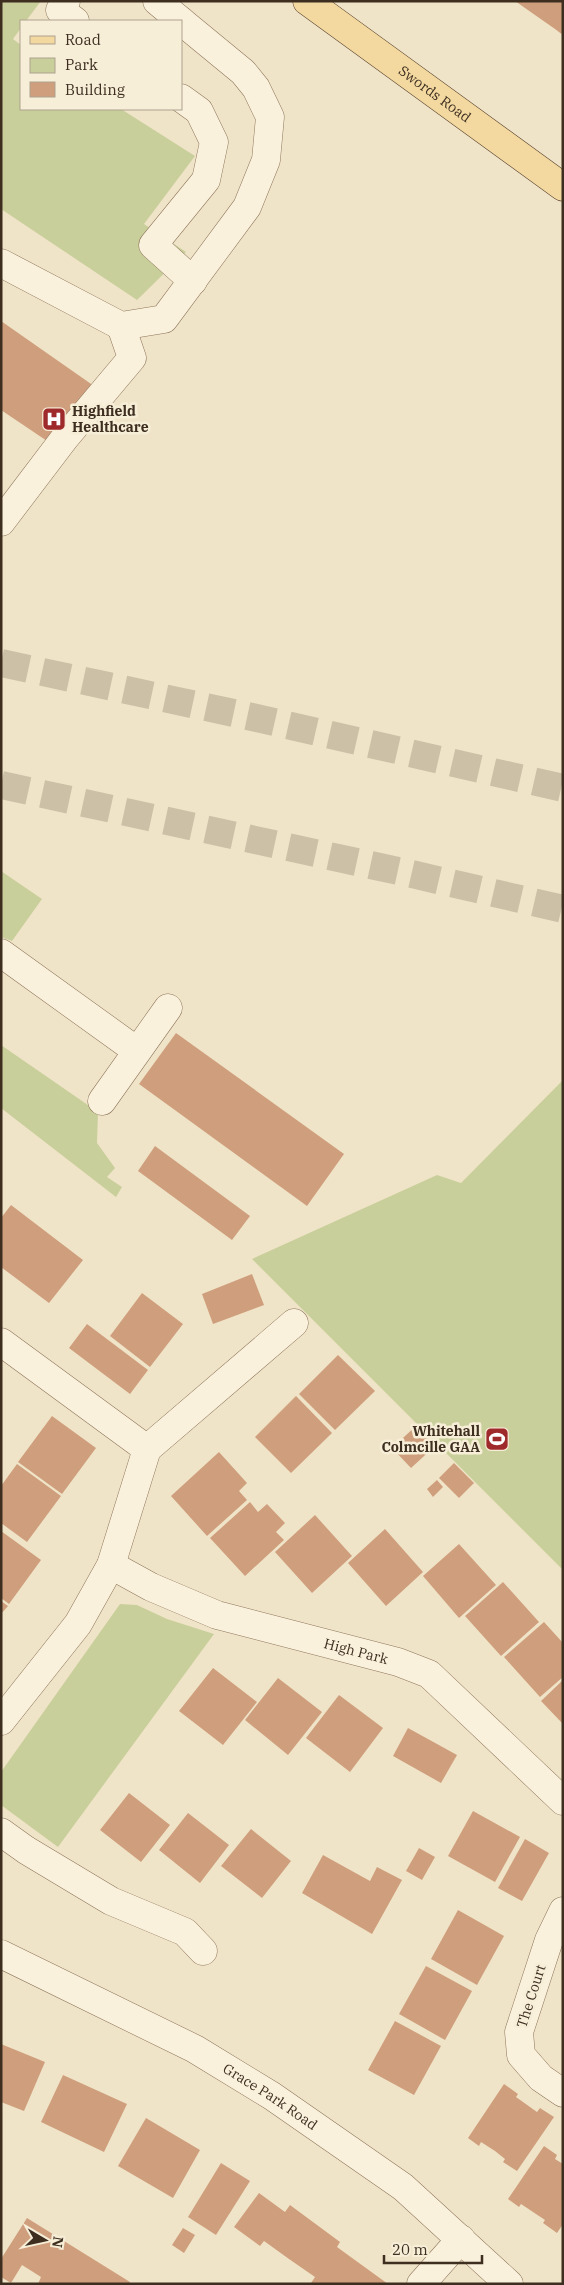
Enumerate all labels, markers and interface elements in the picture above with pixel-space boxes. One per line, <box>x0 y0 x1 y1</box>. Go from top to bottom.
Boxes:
legend <box>20 20 182 110</box>
text: Road <box>65 30 101 49</box>
text: Park <box>65 55 98 74</box>
street label: Swords Road <box>395 62 475 126</box>
text: Building <box>65 80 125 99</box>
place label: Highfield Healthcare <box>72 402 149 436</box>
hospital icon: Highfield Healthcare <box>41 406 67 432</box>
place label: Whitehall Colmcille GAA <box>382 1422 480 1456</box>
sports icon: Whitehall Colmcille GAA <box>484 1426 510 1452</box>
street label: High Park <box>322 1634 391 1668</box>
street label: The Court <box>512 1962 550 2030</box>
street label: Grace Park Road <box>220 2059 321 2134</box>
north arrow <box>20 2215 70 2265</box>
scale bar <box>384 2232 482 2264</box>
text: N <box>48 2235 68 2249</box>
text: 20 m <box>392 2240 428 2259</box>

